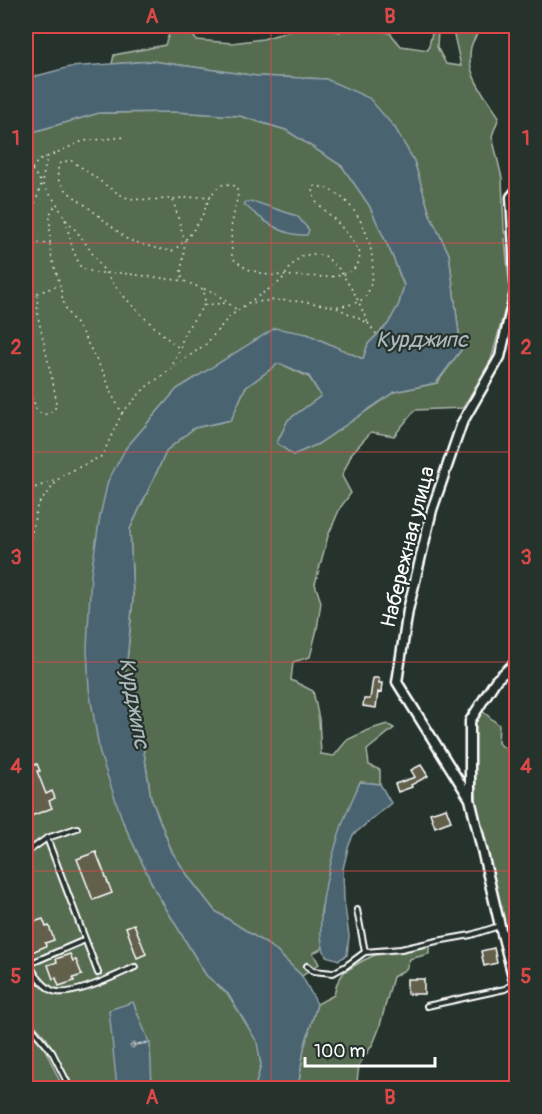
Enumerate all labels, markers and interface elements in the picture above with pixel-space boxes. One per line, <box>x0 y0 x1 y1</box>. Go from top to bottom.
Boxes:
text: A <box>146 4 159 29</box>
text: B <box>384 4 396 29</box>
text: 1 <box>12 126 20 151</box>
text: 1 <box>522 126 530 151</box>
water label: Курджипс <box>376 326 470 354</box>
text: 2 <box>10 335 22 360</box>
text: 2 <box>520 335 532 360</box>
street label: Набережная улица <box>375 463 441 631</box>
text: 3 <box>10 545 22 570</box>
text: 3 <box>520 545 532 570</box>
water label: Курджипс <box>112 655 156 752</box>
text: 4 <box>10 754 22 779</box>
text: 4 <box>520 754 532 779</box>
text: 5 <box>11 964 22 989</box>
text: 5 <box>521 964 532 989</box>
scale bar <box>305 1030 436 1068</box>
text: 100 m <box>314 1040 366 1063</box>
text: A <box>146 1085 159 1110</box>
text: B <box>384 1085 396 1110</box>

